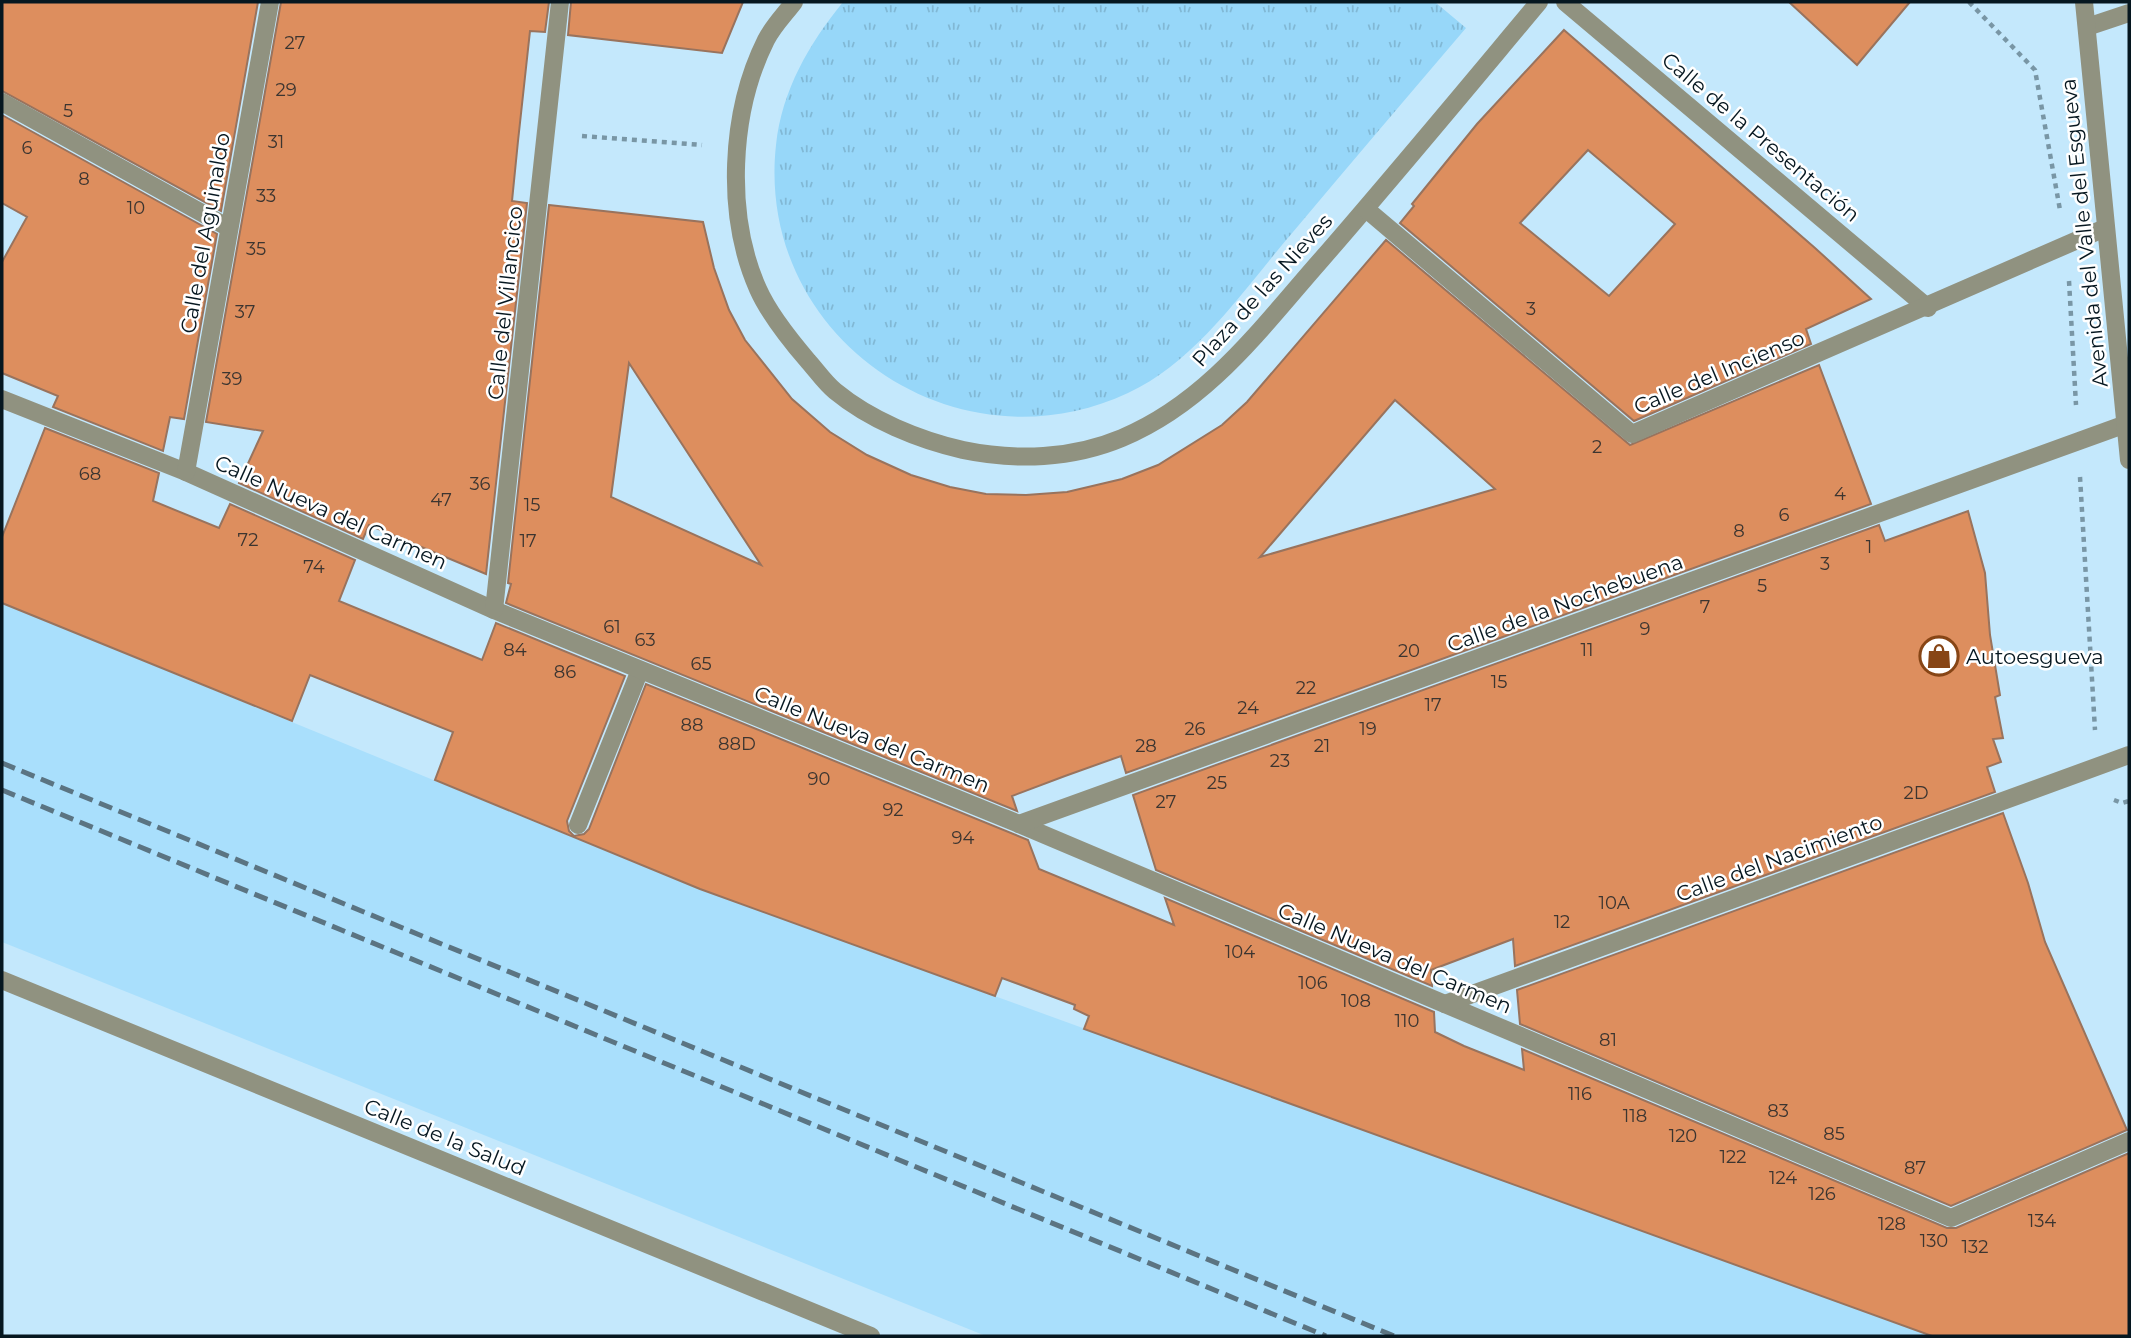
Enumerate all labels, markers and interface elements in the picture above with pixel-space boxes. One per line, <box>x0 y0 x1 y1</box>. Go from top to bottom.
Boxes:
house number: 27 <box>285 32 305 54</box>
street label: Calle de la Presentación <box>1657 47 1865 227</box>
street label: Avenida del Valle del Esgueva <box>2055 77 2113 389</box>
house number: 29 <box>275 79 297 101</box>
house number: 5 <box>63 100 73 122</box>
street label: Calle del Aguinaldo <box>175 131 235 335</box>
house number: 31 <box>268 131 284 153</box>
house number: 6 <box>22 137 33 159</box>
house number: 8 <box>78 168 90 190</box>
house number: 33 <box>256 185 276 207</box>
house number: 10 <box>127 197 145 219</box>
street label: Calle del Villancico <box>482 205 528 401</box>
street label: Plaza de las Nieves <box>1187 208 1337 372</box>
house number: 35 <box>246 238 266 260</box>
house number: 3 <box>1526 298 1536 320</box>
house number: 37 <box>235 301 255 323</box>
street label: Calle del Incienso <box>1630 325 1808 419</box>
house number: 39 <box>221 368 243 390</box>
house number: 2 <box>1592 436 1602 458</box>
street label: Calle Nueva del Carmen <box>211 449 451 575</box>
house number: 68 <box>79 463 101 485</box>
house number: 36 <box>469 473 491 495</box>
house number: 4 <box>1834 483 1846 505</box>
house number: 47 <box>430 489 452 511</box>
house number: 15 <box>524 494 540 516</box>
house number: 6 <box>1779 504 1790 526</box>
house number: 8 <box>1733 520 1745 542</box>
house number: 72 <box>238 529 258 551</box>
house number: 17 <box>519 530 537 552</box>
house number: 1 <box>1866 536 1872 558</box>
street label: Calle de la Nochebuena <box>1444 549 1686 657</box>
house number: 3 <box>1820 553 1830 575</box>
house number: 74 <box>303 556 325 578</box>
house number: 5 <box>1757 575 1767 597</box>
house number: 7 <box>1700 596 1710 618</box>
house number: 61 <box>603 616 621 638</box>
house number: 9 <box>1640 618 1651 640</box>
house number: 63 <box>634 629 656 651</box>
shop icon: Autoesgueva <box>1918 635 1960 677</box>
house number: 84 <box>503 639 527 661</box>
house number: 11 <box>1581 639 1594 661</box>
house number: 20 <box>1398 640 1420 662</box>
place label: Autoesgueva <box>1966 644 2104 669</box>
house number: 65 <box>690 653 712 675</box>
house number: 86 <box>554 661 576 683</box>
house number: 15 <box>1491 671 1507 693</box>
house number: 22 <box>1296 677 1316 699</box>
street label: Calle Nueva del Carmen <box>751 680 993 798</box>
house number: 17 <box>1424 694 1442 716</box>
house number: 24 <box>1237 697 1259 719</box>
house number: 88 <box>681 714 703 736</box>
house number: 26 <box>1184 718 1206 740</box>
house number: 19 <box>1359 718 1377 740</box>
house number: 88D <box>718 733 756 755</box>
house number: 28 <box>1135 735 1157 757</box>
house number: 21 <box>1314 735 1330 757</box>
house number: 23 <box>1270 750 1290 772</box>
house number: 90 <box>808 768 830 790</box>
house number: 25 <box>1207 772 1227 794</box>
house number: 2D <box>1903 782 1929 804</box>
house number: 27 <box>1156 791 1176 813</box>
house number: 92 <box>882 799 904 821</box>
street label: Calle del Nacimiento <box>1673 809 1885 907</box>
house number: 94 <box>952 827 975 849</box>
house number: 10A <box>1598 892 1630 914</box>
street label: Calle Nueva del Carmen <box>1274 897 1516 1019</box>
house number: 12 <box>1554 911 1570 933</box>
house number: 104 <box>1225 941 1255 963</box>
house number: 106 <box>1298 972 1328 994</box>
house number: 108 <box>1341 990 1371 1012</box>
house number: 110 <box>1395 1010 1419 1032</box>
house number: 81 <box>1599 1029 1617 1051</box>
house number: 116 <box>1568 1083 1592 1105</box>
street label: Calle de la Salud <box>361 1093 529 1181</box>
house number: 83 <box>1767 1100 1789 1122</box>
house number: 118 <box>1623 1105 1647 1127</box>
house number: 85 <box>1823 1123 1845 1145</box>
house number: 120 <box>1669 1125 1697 1147</box>
house number: 122 <box>1720 1146 1746 1168</box>
house number: 87 <box>1904 1157 1926 1179</box>
house number: 124 <box>1769 1167 1797 1189</box>
house number: 126 <box>1808 1183 1836 1205</box>
house number: 134 <box>2028 1210 2056 1232</box>
house number: 128 <box>1878 1213 1906 1235</box>
house number: 130 <box>1920 1230 1948 1252</box>
house number: 132 <box>1962 1236 1988 1258</box>

